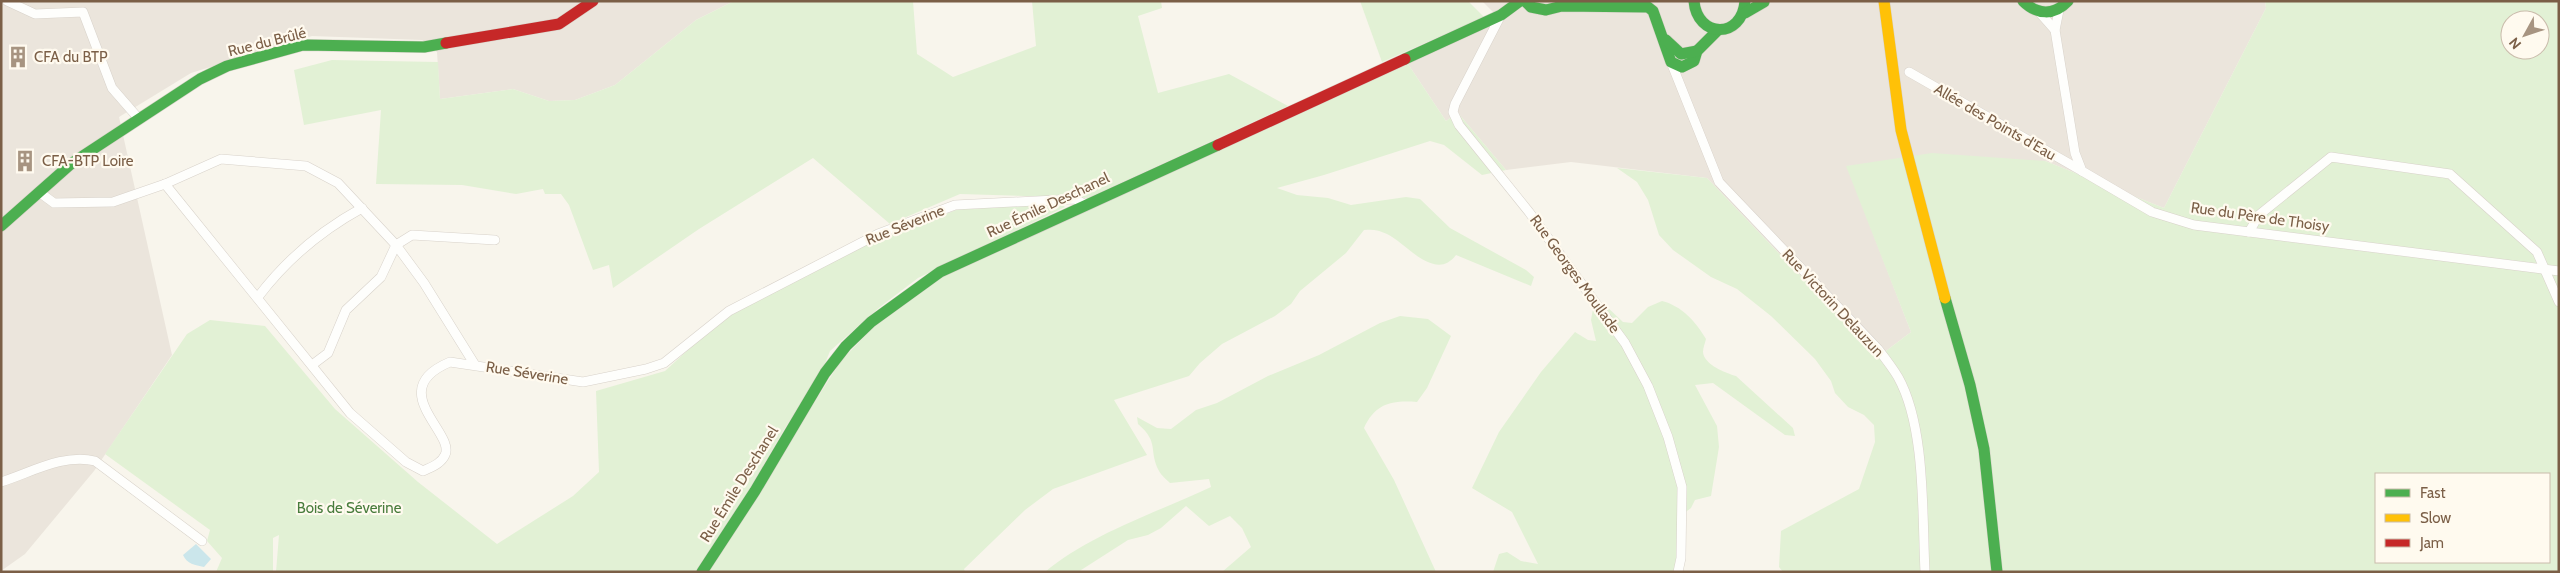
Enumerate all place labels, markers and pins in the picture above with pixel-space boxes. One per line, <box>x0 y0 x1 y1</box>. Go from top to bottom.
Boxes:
building icon: CFA du BTP <box>5 44 31 70</box>
place label: CFA du BTP <box>34 48 108 66</box>
building icon: CFA-BTP Loire <box>12 148 38 174</box>
place label: CFA-BTP Loire <box>42 152 134 170</box>

